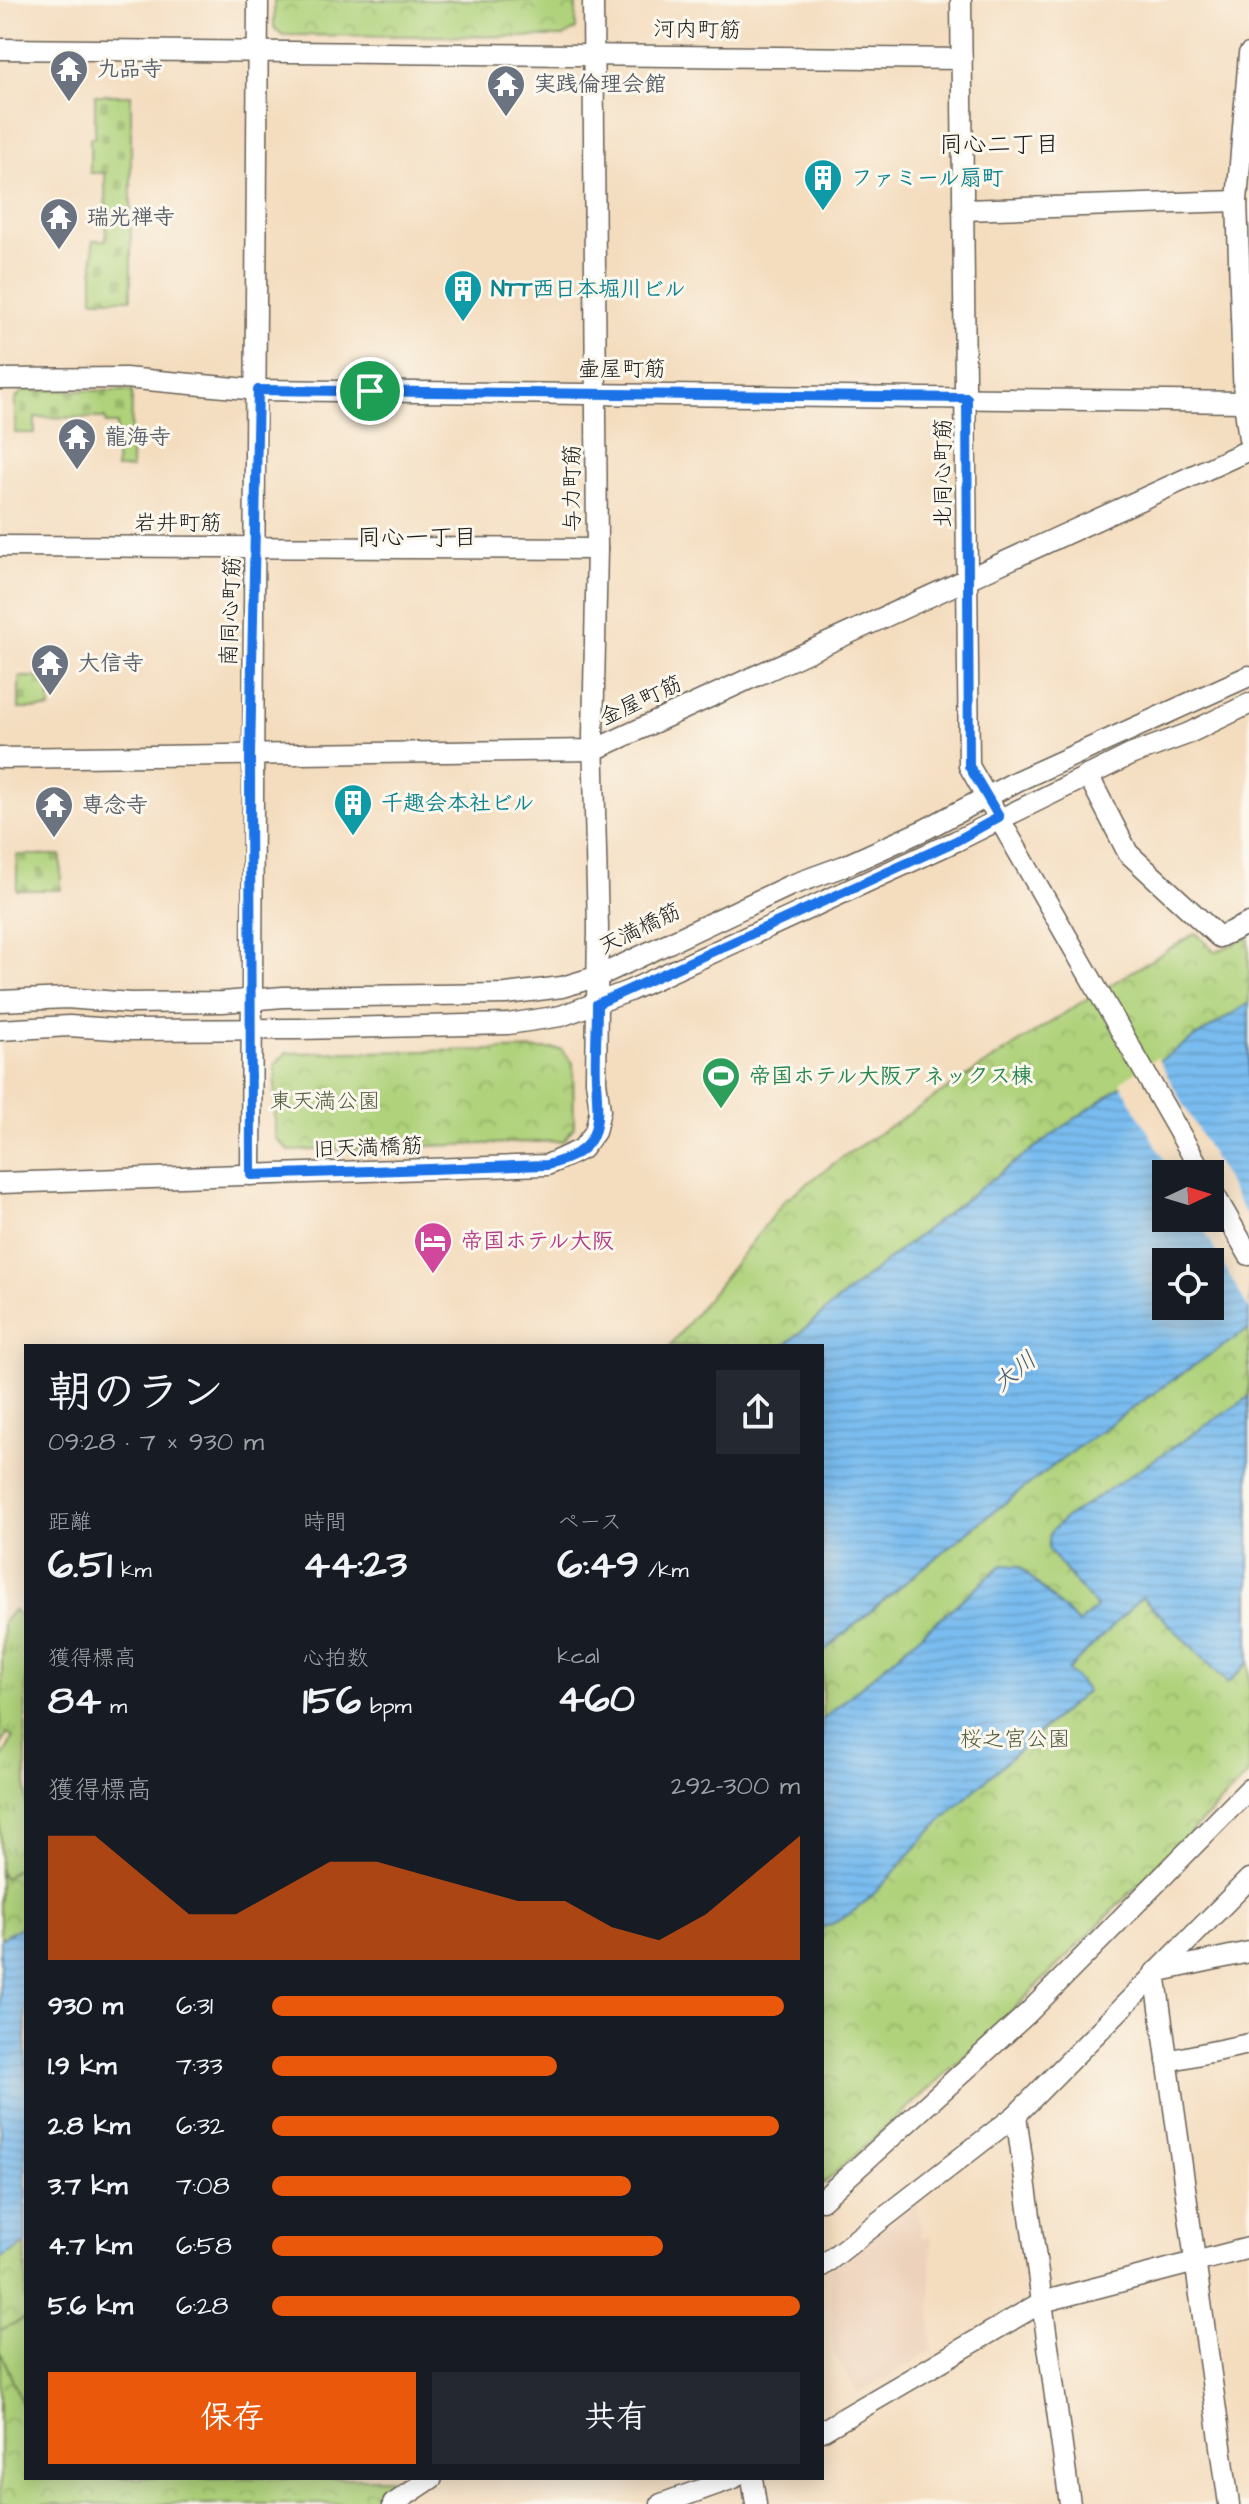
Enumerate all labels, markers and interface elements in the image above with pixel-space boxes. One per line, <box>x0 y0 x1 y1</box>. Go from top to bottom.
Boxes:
street label: 河内町筋 <box>653 14 741 46</box>
temple icon: 九品寺 <box>48 48 90 103</box>
place label: 九品寺 <box>97 54 163 85</box>
temple icon: 実践倫理会館 <box>485 63 527 118</box>
place label: 実践倫理会館 <box>534 69 666 100</box>
district label: 同心二丁目 <box>939 128 1059 162</box>
building icon: ファミール扇町 <box>802 157 844 212</box>
place label: ファミール扇町 <box>851 163 1004 194</box>
temple icon: 瑞光禅寺 <box>38 196 80 251</box>
place label: 瑞光禅寺 <box>87 202 175 233</box>
building icon: NTT西日本堀川ビル <box>442 268 484 323</box>
place label: NTT西日本堀川ビル <box>491 274 686 305</box>
street label: 壷屋町筋 <box>578 354 666 385</box>
pin <box>336 357 404 425</box>
icon: arrive <box>348 369 392 413</box>
temple icon: 龍海寺 <box>56 416 98 471</box>
street label: 北同心町筋 <box>928 418 959 528</box>
place label: 龍海寺 <box>105 422 171 453</box>
street label: 与力町筋 <box>557 444 588 532</box>
street label: 岩井町筋 <box>134 508 222 539</box>
district label: 同心一丁目 <box>357 521 477 555</box>
street label: 南同心町筋 <box>214 555 248 667</box>
temple icon: 大信寺 <box>29 642 71 697</box>
place label: 大信寺 <box>78 648 144 679</box>
street label: 金屋町筋 <box>595 668 687 734</box>
building icon: 千趣会本社ビル <box>332 782 374 837</box>
temple icon: 専念寺 <box>33 784 75 839</box>
place label: 千趣会本社ビル <box>381 788 535 819</box>
place label: 専念寺 <box>82 790 148 821</box>
street label: 天満橋筋 <box>594 896 686 962</box>
sports icon: 帝国ホテル大阪アネックス棟 <box>700 1055 742 1110</box>
place label: 帝国ホテル大阪アネックス棟 <box>749 1061 1033 1092</box>
park label: 東天満公園 <box>270 1086 380 1117</box>
street label: 旧天満橋筋 <box>312 1131 424 1165</box>
north arrow <box>1152 1160 1224 1232</box>
map controls <box>1152 1160 1224 1320</box>
hotel icon: 帝国ホテル大阪 <box>412 1220 454 1275</box>
place label: 帝国ホテル大阪 <box>461 1226 614 1257</box>
button: locate <box>1152 1248 1224 1320</box>
water label: 大川 <box>986 1344 1044 1400</box>
text: 朝のラン <box>48 1363 224 1424</box>
button: share <box>716 1370 800 1454</box>
text: 09:28 · 7 × 930 m <box>48 1424 264 1460</box>
text: 距離 <box>48 1507 92 1538</box>
text: 時間 <box>303 1507 347 1538</box>
text: ペース <box>557 1507 622 1538</box>
text: 6.51 <box>48 1538 112 1593</box>
text: 44:23 <box>303 1538 407 1593</box>
text: 6:49 <box>557 1538 639 1593</box>
text: km <box>112 1555 152 1586</box>
text: /km <box>639 1555 689 1586</box>
text: kcal <box>557 1641 599 1672</box>
text: 獲得標高 <box>48 1643 136 1674</box>
text: 心拍数 <box>303 1643 369 1674</box>
text: 460 <box>557 1672 635 1727</box>
text: 84 <box>48 1674 101 1729</box>
text: 156 <box>303 1674 361 1729</box>
text: m <box>101 1691 127 1722</box>
text: bpm <box>361 1691 412 1722</box>
park label: 桜之宮公園 <box>960 1724 1070 1755</box>
text: 292–300 m <box>671 1768 800 1804</box>
text: 獲得標高 <box>48 1772 152 1808</box>
text: 930 m <box>48 1988 123 2024</box>
text: 6:31 <box>176 1988 213 2024</box>
text: 1.9 km <box>48 2048 116 2084</box>
text: 7:33 <box>176 2048 223 2084</box>
text: 2.8 km <box>48 2108 130 2144</box>
text: 6:32 <box>176 2108 225 2144</box>
text: 3.7 km <box>48 2168 128 2204</box>
text: 7:08 <box>176 2168 230 2204</box>
text: 4.7 km <box>48 2228 132 2264</box>
text: 6:58 <box>176 2228 232 2264</box>
text: 5.6 km <box>48 2288 133 2324</box>
text: 6:28 <box>176 2288 228 2324</box>
button: 保存 <box>48 2372 416 2464</box>
button: 共有 <box>432 2372 800 2464</box>

